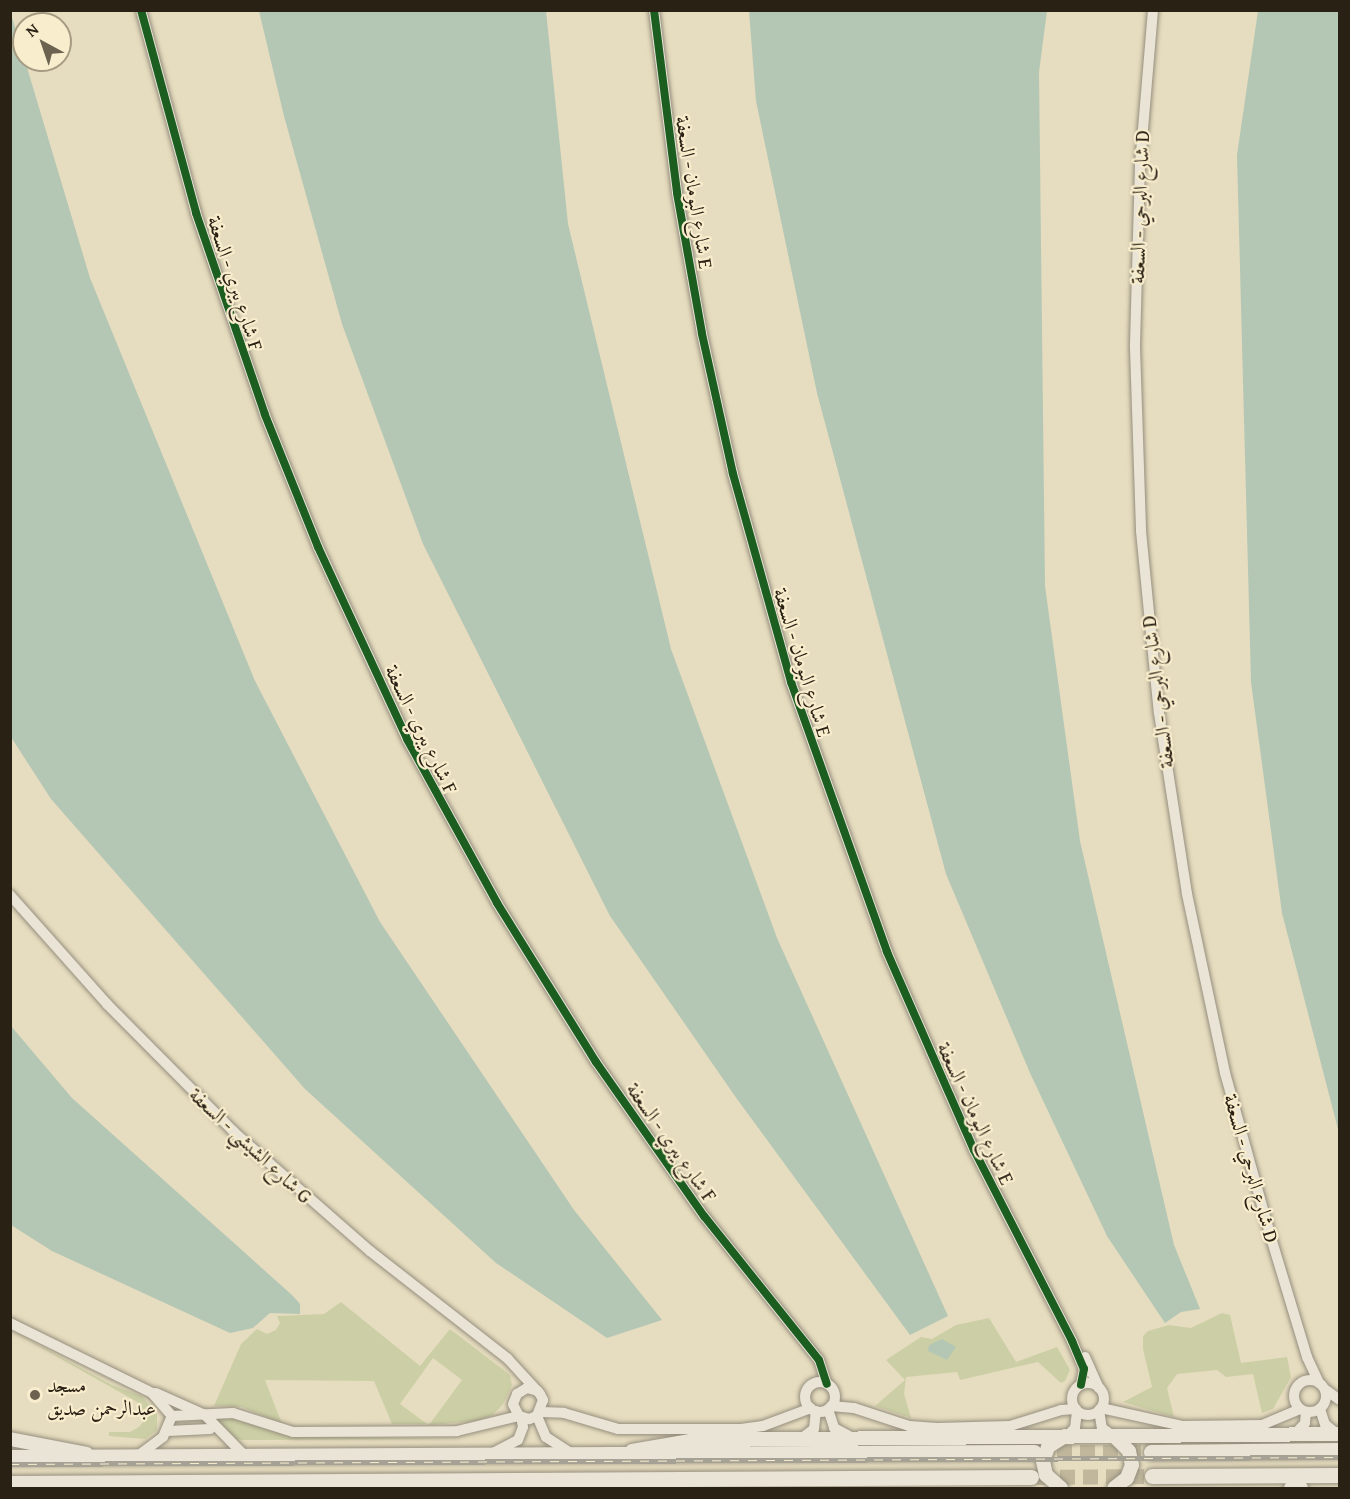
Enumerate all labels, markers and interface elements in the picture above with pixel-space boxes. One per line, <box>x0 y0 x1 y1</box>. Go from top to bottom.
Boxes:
north arrow <box>12 12 72 72</box>
text: N <box>20 17 44 42</box>
street label: شارع البومان - السعفة E <box>671 114 719 270</box>
street label: شارع البرحي - السعفة D <box>1124 130 1154 284</box>
street label: شارع يبري - السعفة F <box>203 212 269 354</box>
street label: شارع البومان - السعفة E <box>769 585 837 739</box>
street label: شارع البرحي - السعفة D <box>1136 614 1178 770</box>
street label: شارع يبري - السعفة F <box>380 661 464 797</box>
street label: شارع البومان - السعفة E <box>932 1038 1020 1188</box>
street label: شارع يبري - السعفة F <box>622 1077 722 1207</box>
street label: شارع الشيشي - السعفة G <box>185 1082 317 1208</box>
street label: شارع البرحي - السعفة D <box>1219 1091 1285 1245</box>
place label: مسجد عبدالرحمن صديق <box>47 1372 156 1419</box>
marker: مسجد عبدالرحمن صديق <box>28 1388 42 1402</box>

